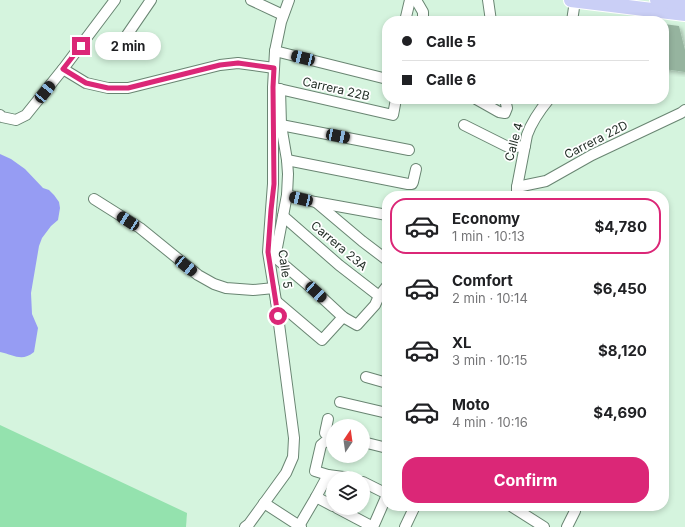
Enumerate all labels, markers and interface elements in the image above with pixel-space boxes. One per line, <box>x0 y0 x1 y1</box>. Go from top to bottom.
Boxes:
callout: 2 min <box>95 32 161 60</box>
text: Calle 5 <box>426 32 476 51</box>
route end <box>72 37 90 55</box>
text: 2 min <box>111 38 145 54</box>
car <box>290 49 316 67</box>
text: Calle 6 <box>426 70 476 89</box>
street label: Carrera 22B <box>301 73 371 104</box>
car <box>33 79 57 105</box>
street label: Carrera 22D <box>561 117 630 162</box>
street label: Calle 4 <box>501 121 526 163</box>
car <box>325 128 351 144</box>
car <box>288 190 314 208</box>
icon: car <box>404 208 440 244</box>
car <box>115 209 141 233</box>
text: Economy <box>452 209 520 228</box>
text: $4,780 <box>595 217 647 236</box>
street label: Carrera 23A <box>308 218 371 274</box>
text: 1 min · 10:13 <box>452 228 525 244</box>
street label: Calle 5 <box>275 249 296 289</box>
car <box>173 254 199 278</box>
icon: car <box>404 270 440 306</box>
text: Comfort <box>452 271 513 290</box>
car <box>303 279 329 305</box>
text: $6,450 <box>593 279 647 298</box>
text: 2 min · 10:14 <box>452 290 528 306</box>
route start <box>269 307 287 325</box>
icon: car <box>404 332 440 368</box>
text: XL <box>452 333 472 352</box>
text: $8,120 <box>598 341 647 360</box>
text: 3 min · 10:15 <box>452 352 527 368</box>
icon: car <box>404 394 440 430</box>
text: Moto <box>452 395 490 414</box>
text: $4,690 <box>593 403 647 422</box>
text: 4 min · 10:16 <box>452 414 528 430</box>
north arrow <box>326 419 370 463</box>
map controls <box>326 419 370 515</box>
button: Confirm <box>402 457 649 503</box>
button: layers <box>326 471 370 515</box>

